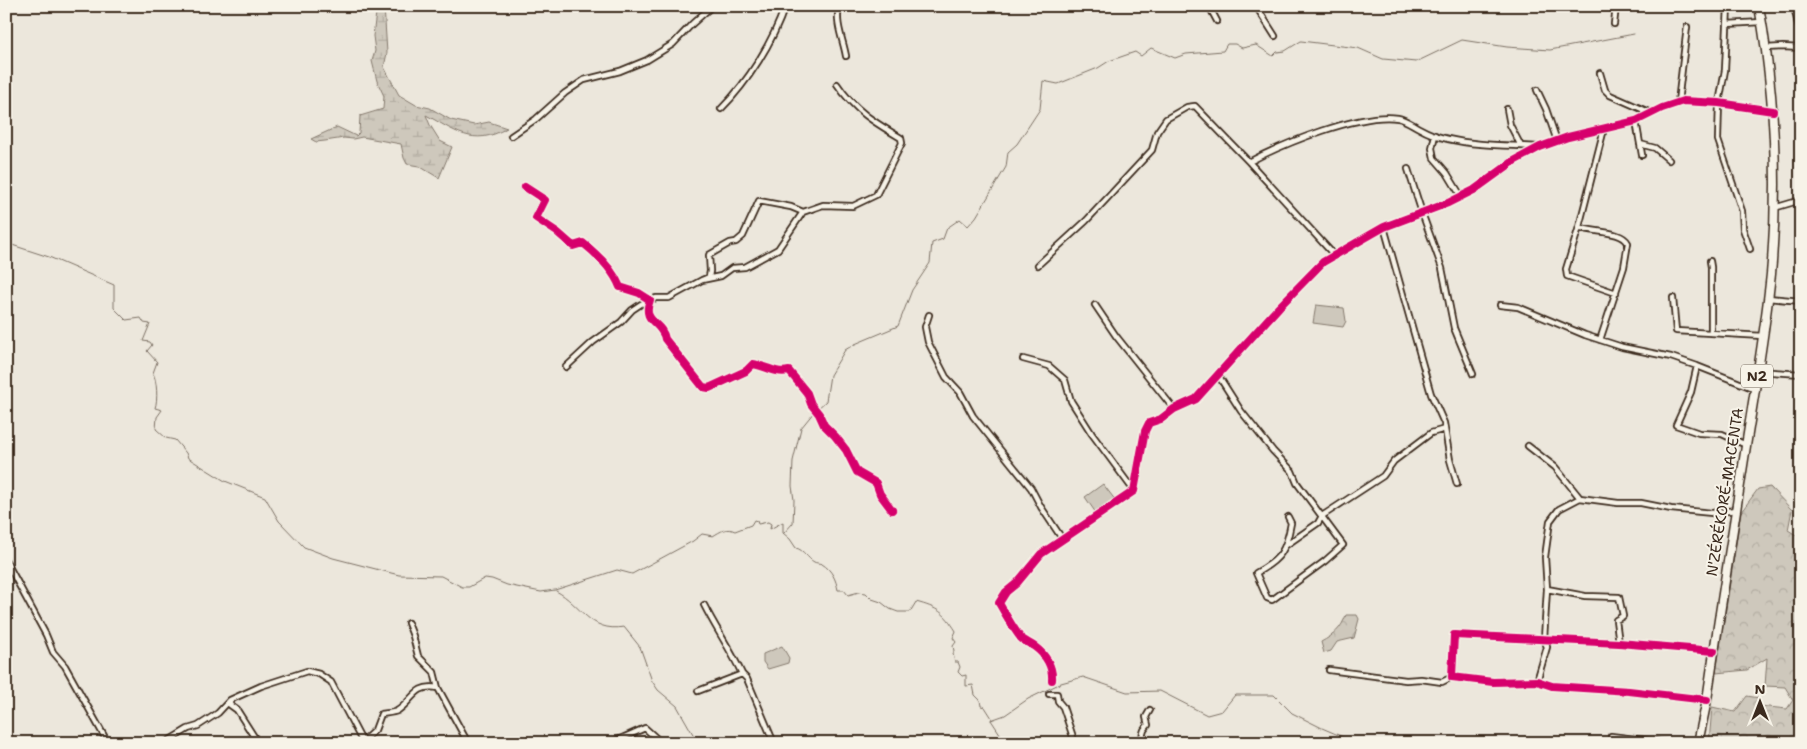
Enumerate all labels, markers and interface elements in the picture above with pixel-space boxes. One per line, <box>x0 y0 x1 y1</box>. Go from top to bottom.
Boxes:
road number: N2 <box>1741 364 1773 388</box>
street label: N'ZÉRÉKORÉ-MACENTA <box>1701 406 1748 578</box>
north arrow <box>1734 676 1784 726</box>
text: N <box>1754 680 1766 698</box>

